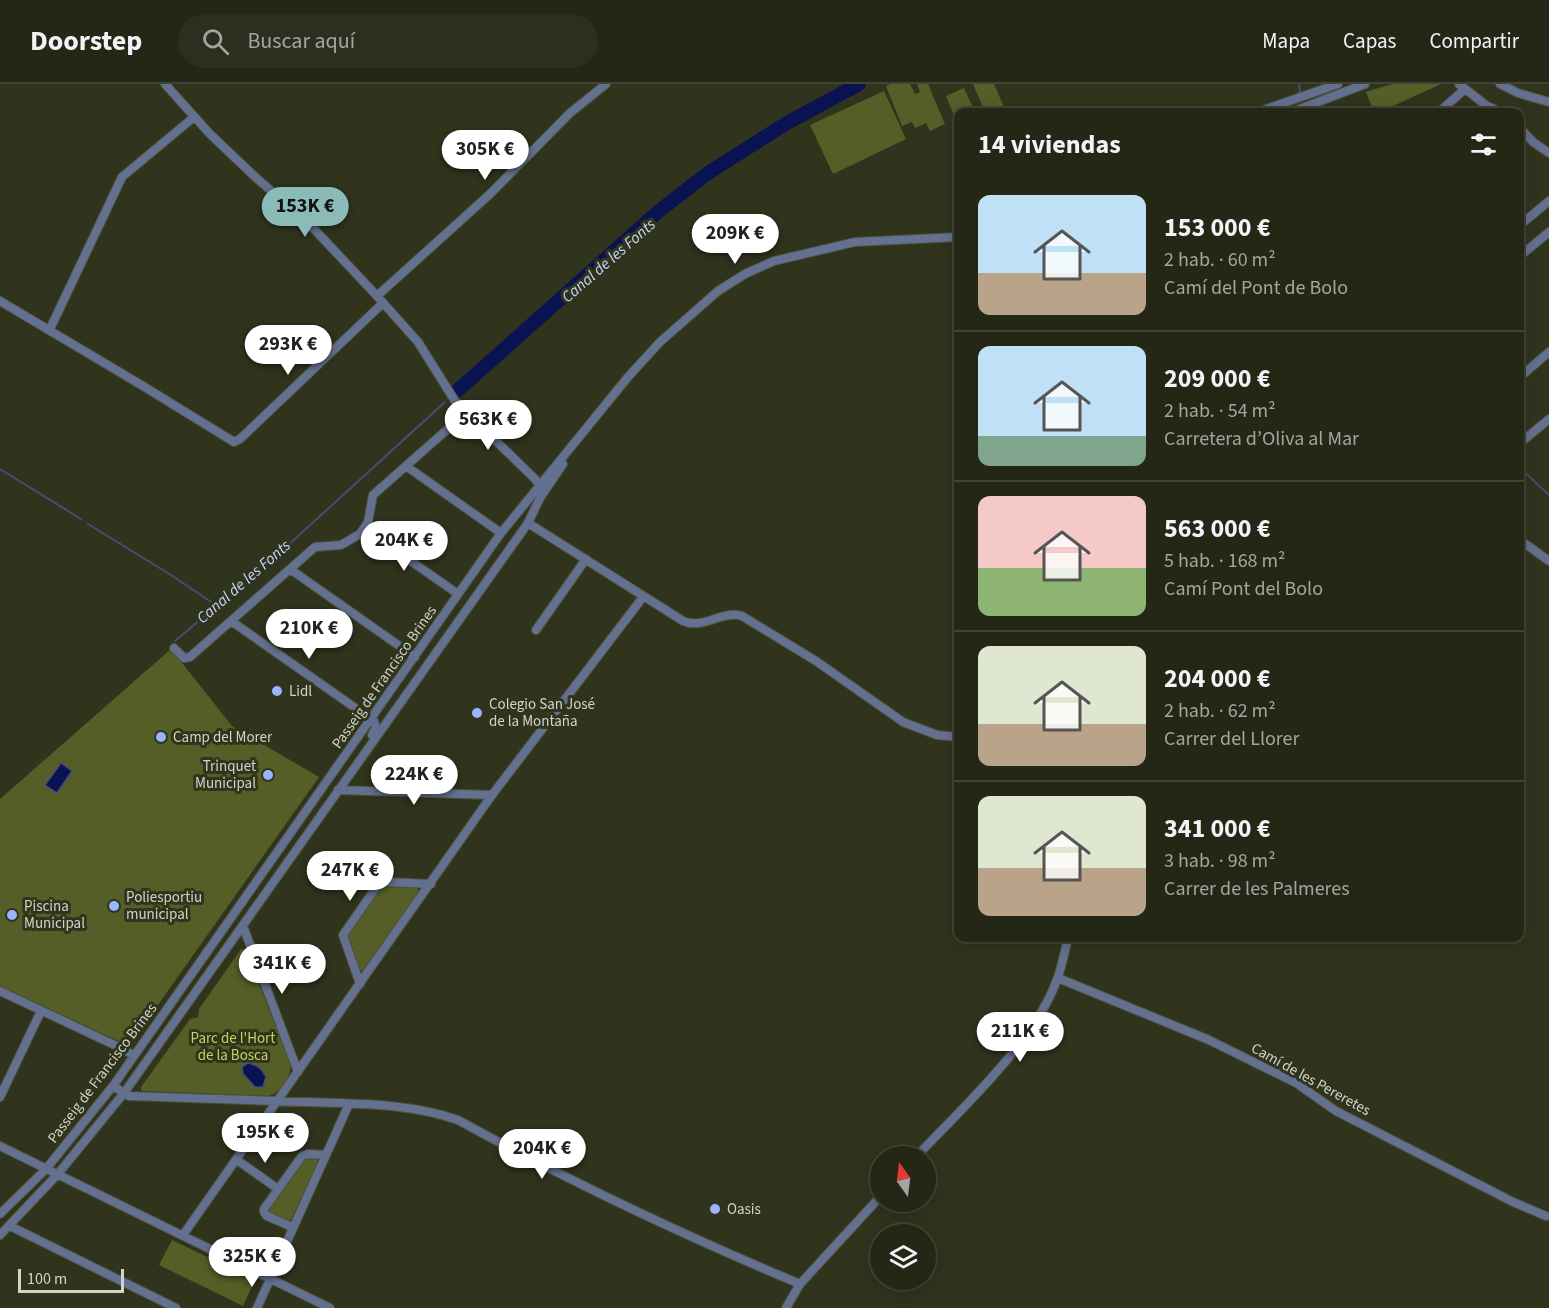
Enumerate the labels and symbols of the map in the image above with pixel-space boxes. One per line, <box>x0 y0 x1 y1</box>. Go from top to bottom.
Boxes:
pin: 305K € <box>436 130 534 181</box>
pin: 153K € <box>256 187 354 238</box>
water label: Canal de les Fonts <box>557 213 661 308</box>
pin: 209K € <box>686 214 784 265</box>
pin: 293K € <box>239 325 337 376</box>
pin: 563K € <box>439 400 537 451</box>
pin: 204K € <box>355 521 453 572</box>
water label: Canal de les Fonts <box>192 534 296 629</box>
street label: Passeig de Francisco Brines <box>327 602 442 753</box>
pin: 210K € <box>260 609 358 660</box>
place label: Lidl <box>289 681 312 702</box>
marker: Lidl <box>270 684 284 698</box>
place label: Colegio San José de la Montaña <box>489 694 595 732</box>
marker: Colegio San José de la Montaña <box>470 706 484 720</box>
place label: Camp del Morer <box>173 727 273 748</box>
marker: Camp del Morer <box>154 730 168 744</box>
pin: 224K € <box>365 755 463 806</box>
place label: Trinquet Municipal <box>195 756 256 794</box>
marker: Trinquet Municipal <box>261 768 275 782</box>
pin: 247K € <box>301 851 399 902</box>
place label: Poliesportiu municipal <box>126 887 202 925</box>
place label: Piscina Municipal <box>24 896 85 934</box>
marker: Poliesportiu municipal <box>107 899 121 913</box>
marker: Piscina Municipal <box>5 908 19 922</box>
pin: 341K € <box>233 944 331 995</box>
street label: Passeig de Francisco Brines <box>43 999 162 1148</box>
pin: 211K € <box>971 1012 1069 1063</box>
park label: Parc de l'Hort de la Bosca <box>191 1028 275 1066</box>
street label: Camí de les Pereretes <box>1247 1038 1374 1121</box>
pin: 195K € <box>216 1113 314 1164</box>
pin: 204K € <box>493 1129 591 1180</box>
north arrow <box>870 1146 936 1212</box>
place label: Oasis <box>727 1199 761 1220</box>
marker: Oasis <box>708 1202 722 1216</box>
pin: 325K € <box>203 1237 301 1288</box>
scale bar <box>18 1266 124 1294</box>

